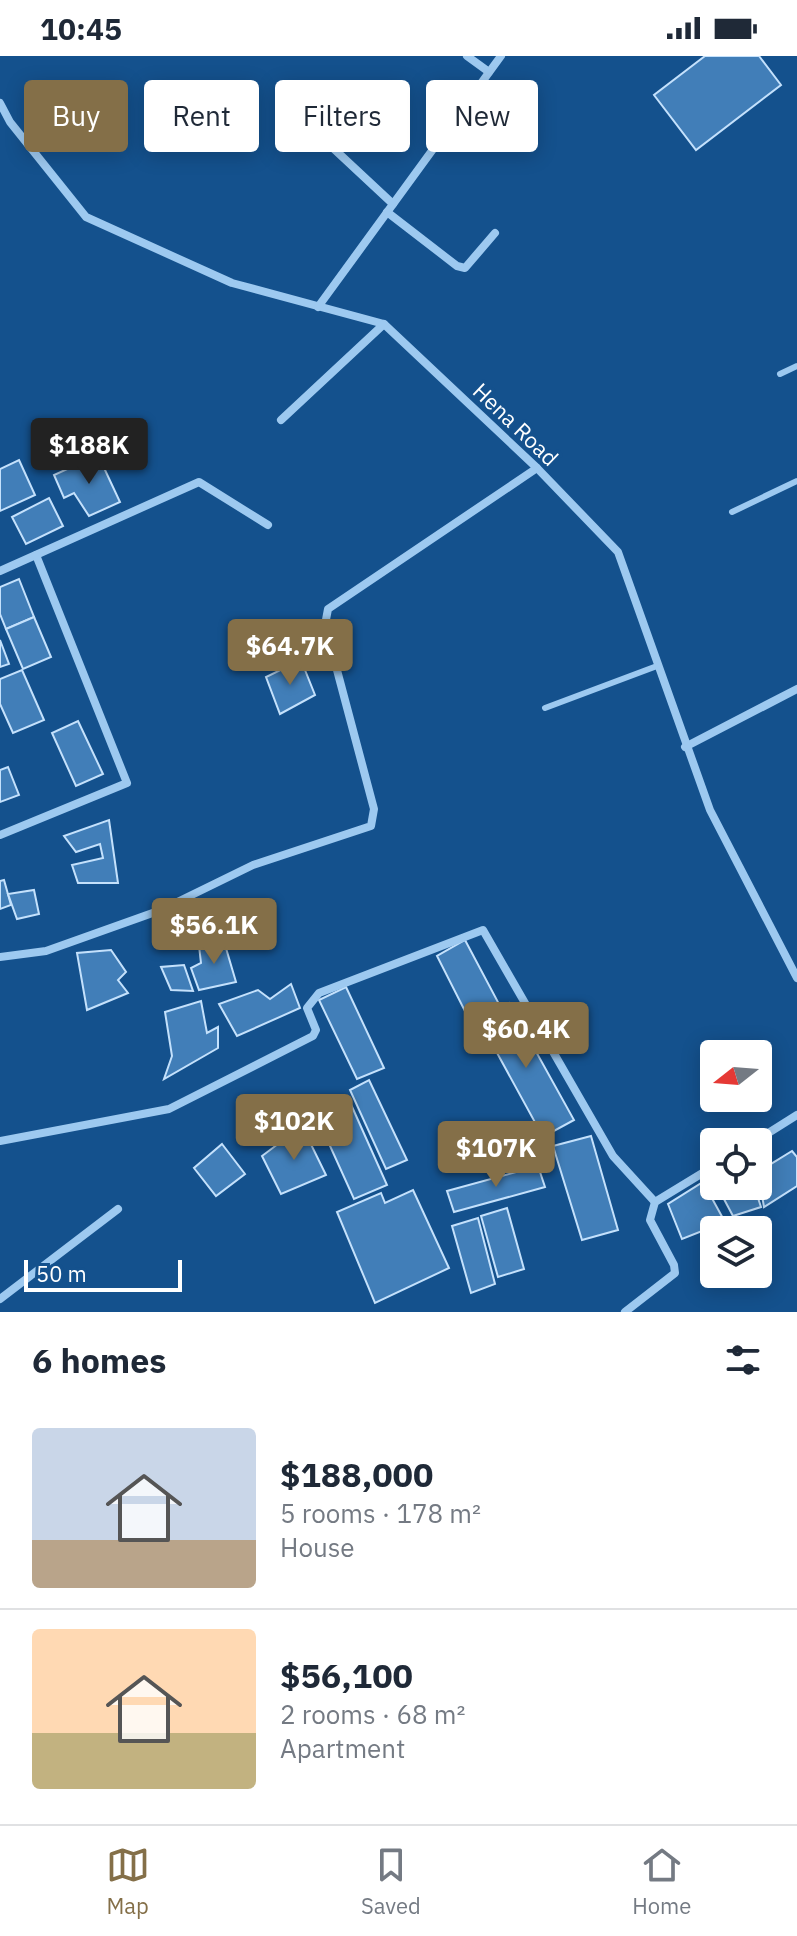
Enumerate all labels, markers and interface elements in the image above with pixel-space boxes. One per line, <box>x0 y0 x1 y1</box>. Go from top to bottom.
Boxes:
text: 10:45 <box>40 9 122 48</box>
chip: Buy <box>24 80 128 152</box>
chip: Rent <box>144 80 259 152</box>
chip: Filters <box>275 80 410 152</box>
chip: New <box>426 80 538 152</box>
street label: Hena Road <box>467 376 565 472</box>
pin: $188K <box>33 418 145 486</box>
text: $188K <box>49 427 129 461</box>
pin: $64.7K <box>225 619 355 687</box>
text: $64.7K <box>246 628 334 662</box>
pin: $56.1K <box>149 898 279 966</box>
text: $56.1K <box>170 907 258 941</box>
pin: $60.4K <box>461 1002 591 1070</box>
text: $60.4K <box>482 1011 570 1045</box>
north arrow <box>700 1040 772 1112</box>
map controls <box>700 1040 772 1288</box>
pin: $102K <box>238 1094 350 1162</box>
text: $102K <box>254 1103 334 1137</box>
pin: $107K <box>440 1121 552 1189</box>
button: locate <box>700 1128 772 1200</box>
text: $107K <box>456 1130 536 1164</box>
button: layers <box>700 1216 772 1288</box>
scale bar <box>24 1256 182 1292</box>
text: 50 m <box>36 1259 87 1288</box>
text: 6 homes <box>32 1338 167 1382</box>
icon: filters <box>721 1338 765 1382</box>
text: $188,000 <box>280 1452 433 1496</box>
icon: home <box>96 1460 192 1556</box>
text: 5 rooms · 178 m² <box>280 1496 481 1530</box>
text: House <box>280 1530 355 1564</box>
text: $56,100 <box>280 1653 413 1697</box>
icon: home <box>96 1661 192 1757</box>
text: 2 rooms · 68 m² <box>280 1697 465 1731</box>
text: Apartment <box>280 1731 405 1765</box>
tab: Map <box>106 1843 150 1920</box>
tab: Saved <box>361 1843 421 1920</box>
tab: Home <box>632 1843 691 1920</box>

